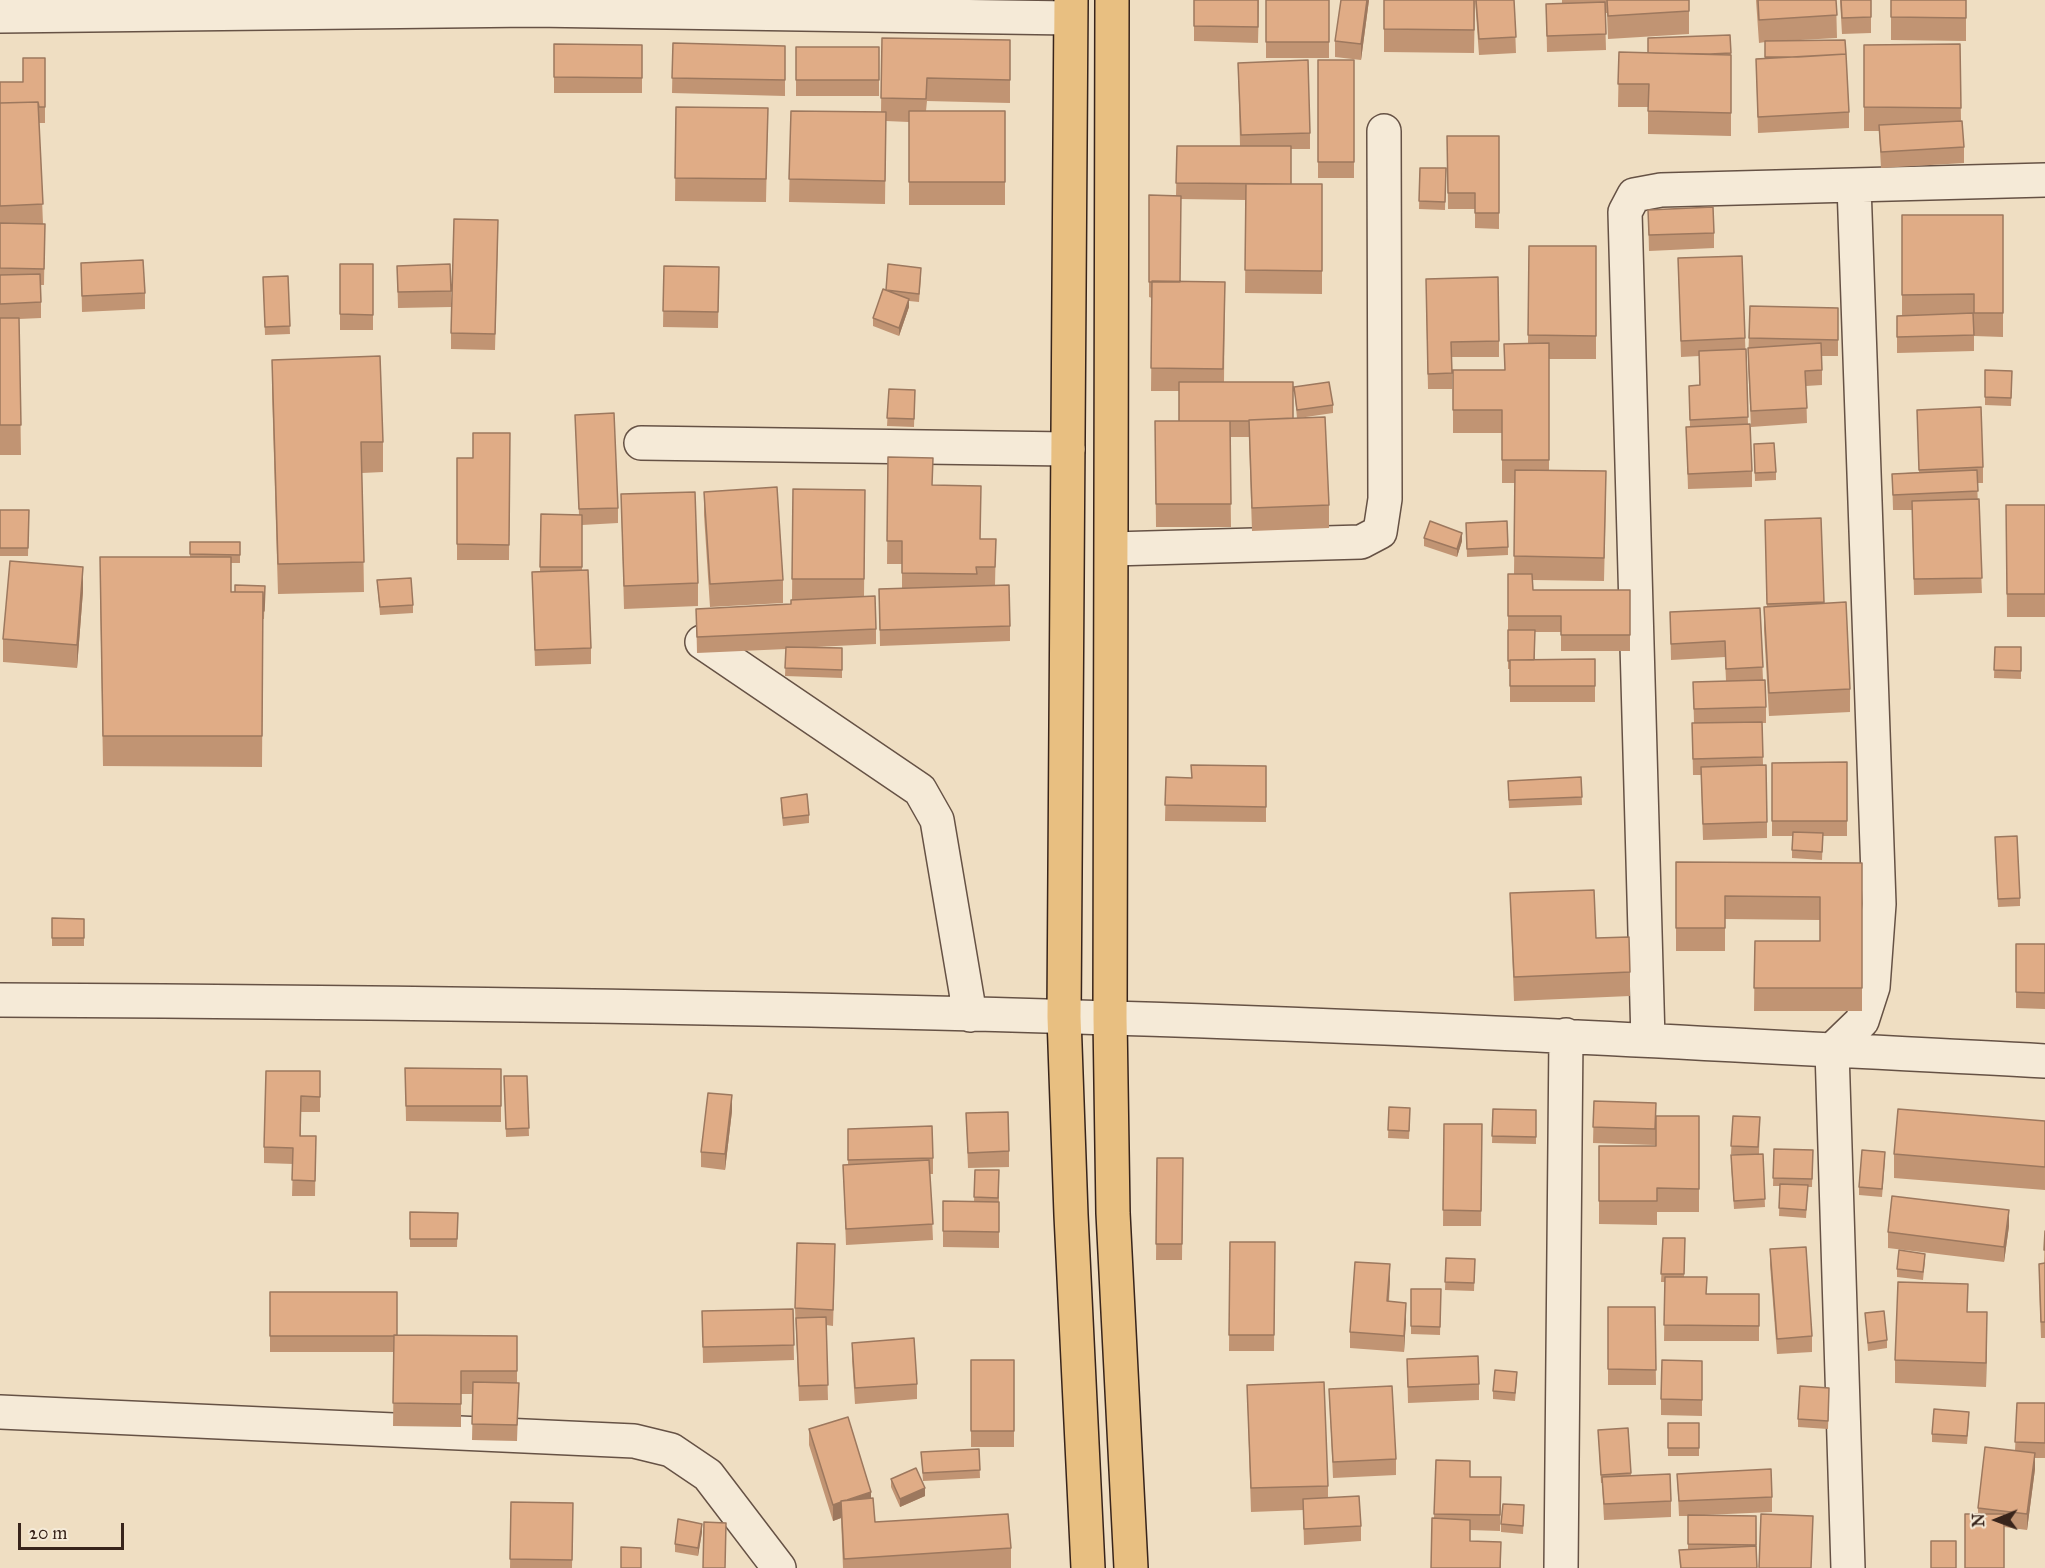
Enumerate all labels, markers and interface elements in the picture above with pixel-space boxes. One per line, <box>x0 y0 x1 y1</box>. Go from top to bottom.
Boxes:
north arrow <box>1967 1490 2027 1550</box>
scale bar <box>21 1511 128 1549</box>
text: N <box>1969 1513 1988 1527</box>
text: 20 m <box>29 1522 67 1544</box>

